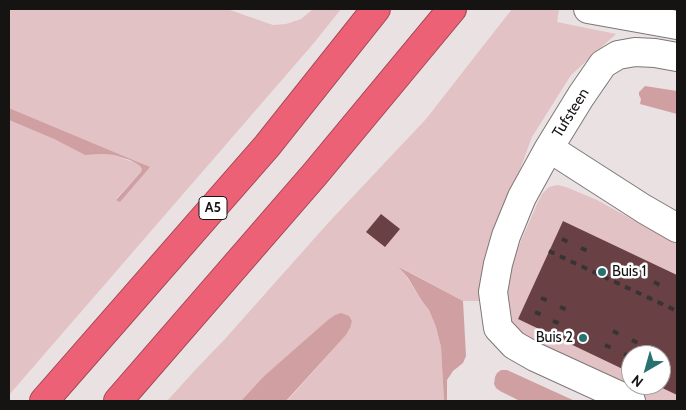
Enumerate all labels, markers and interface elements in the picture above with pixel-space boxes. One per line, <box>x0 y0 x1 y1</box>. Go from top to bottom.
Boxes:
street label: Tufsteen <box>549 85 593 141</box>
road number: A5 <box>199 197 227 220</box>
place label: Buis 1 <box>612 263 646 281</box>
marker: Buis 1 <box>596 266 608 278</box>
place label: Buis 2 <box>536 329 573 347</box>
marker: Buis 2 <box>577 332 589 344</box>
north arrow <box>621 345 671 395</box>
text: N <box>628 371 647 391</box>

